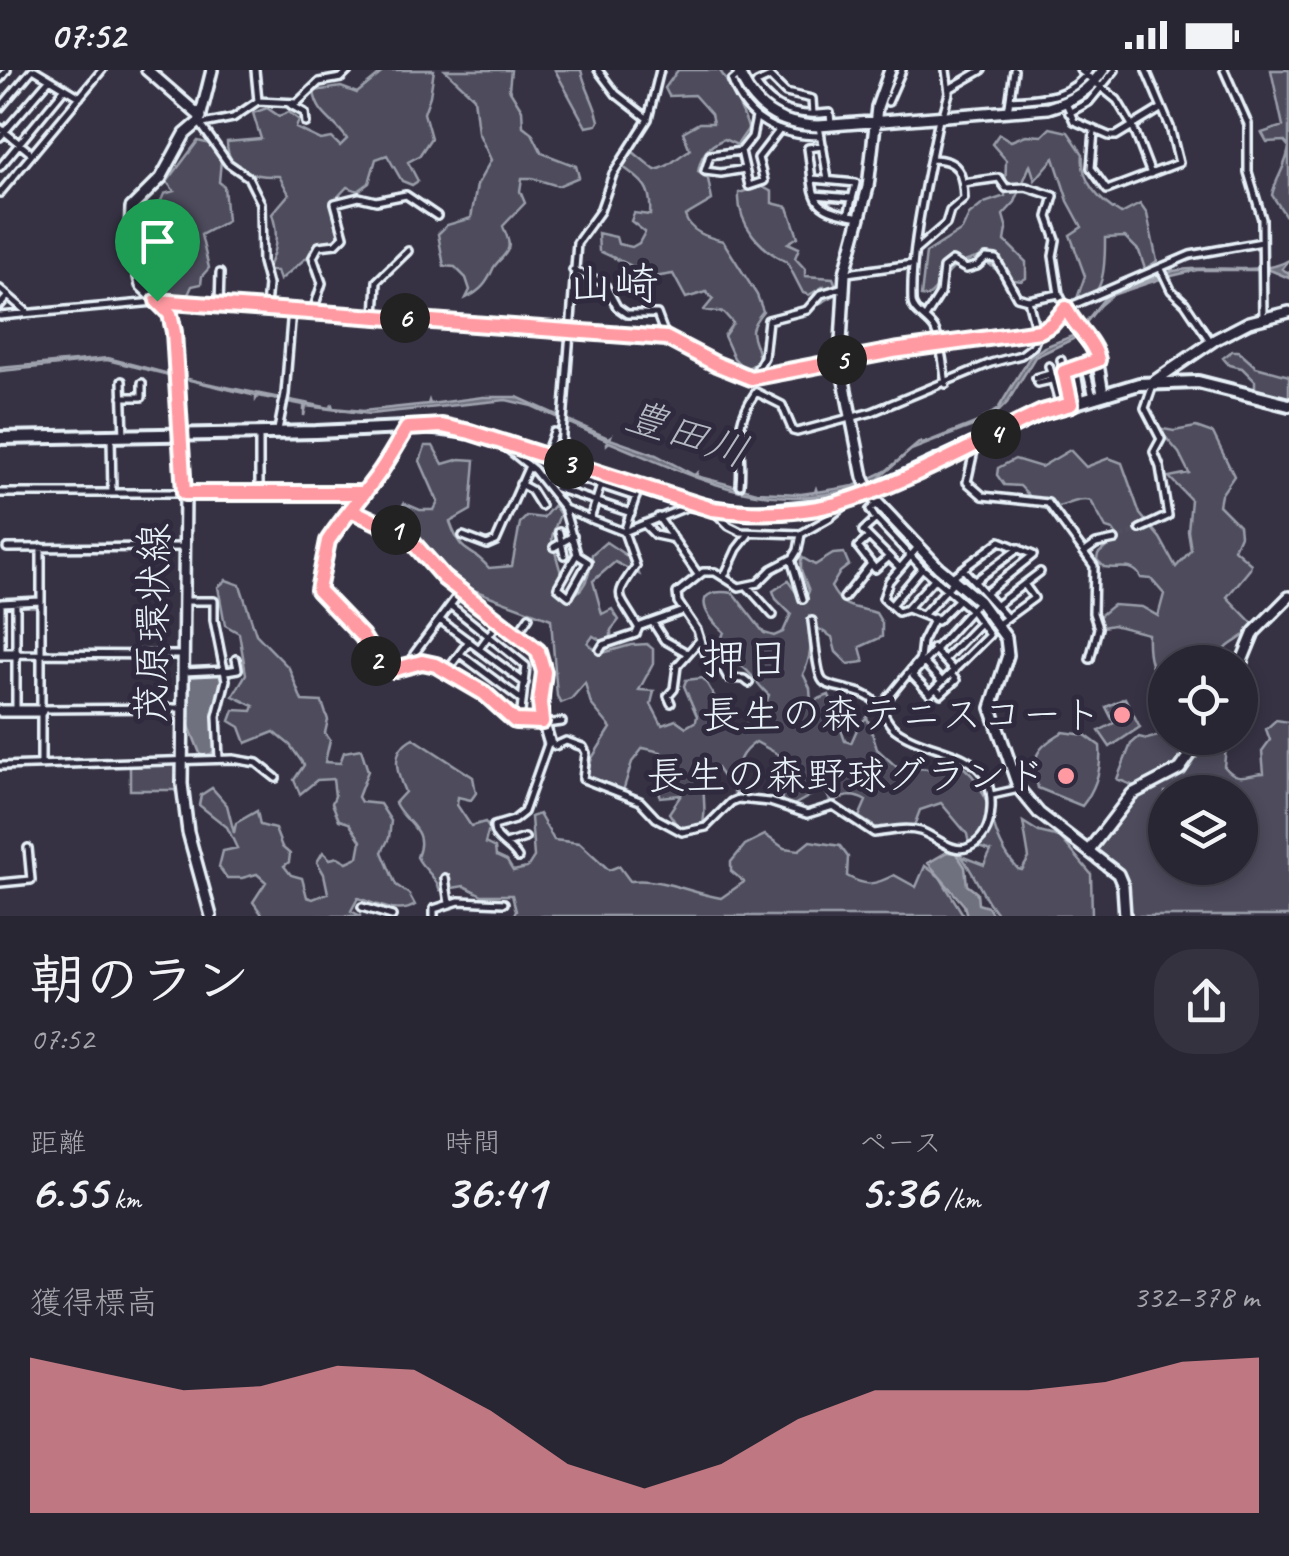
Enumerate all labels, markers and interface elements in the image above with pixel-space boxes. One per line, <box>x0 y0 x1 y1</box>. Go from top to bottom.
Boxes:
text: 07:52 <box>50 12 125 59</box>
pin <box>115 199 200 302</box>
icon: arrive <box>130 214 185 269</box>
district label: 山崎 <box>568 256 658 313</box>
pin: 6 <box>380 293 430 343</box>
text: 6 <box>398 300 412 335</box>
pin: 5 <box>817 335 867 385</box>
text: 5 <box>836 342 848 377</box>
water label: 豊田川 <box>619 388 755 480</box>
pin: 4 <box>971 409 1021 459</box>
text: 4 <box>990 416 1002 451</box>
pin: 3 <box>544 439 594 489</box>
text: 3 <box>563 446 575 481</box>
pin: 1 <box>371 505 421 555</box>
text: 1 <box>390 512 402 547</box>
street label: 茂原環状線 <box>126 523 180 723</box>
district label: 押日 <box>701 631 791 688</box>
pin: 2 <box>351 636 401 686</box>
text: 2 <box>370 643 382 678</box>
map controls <box>1148 645 1258 885</box>
button: locate <box>1148 645 1258 755</box>
place label: 長生の森テニスコート <box>701 690 1102 740</box>
marker: 長生の森テニスコート <box>1111 704 1133 726</box>
place label: 長生の森野球グランド <box>646 751 1046 801</box>
marker: 長生の森野球グランド <box>1055 765 1077 787</box>
button: layers <box>1148 775 1258 885</box>
text: 朝のラン <box>30 945 250 1015</box>
button: share <box>1154 949 1259 1054</box>
text: 07:52 <box>30 1018 94 1059</box>
text: 距離 <box>30 1125 86 1160</box>
text: 時間 <box>445 1125 501 1160</box>
text: ペース <box>859 1125 942 1160</box>
text: 6.55 <box>30 1160 107 1223</box>
text: 36:41 <box>445 1160 546 1223</box>
text: 5:36 <box>859 1160 937 1223</box>
text: km <box>107 1181 141 1216</box>
text: /km <box>937 1181 980 1216</box>
text: 332–378 m <box>1133 1276 1259 1317</box>
text: 獲得標高 <box>30 1282 158 1323</box>

